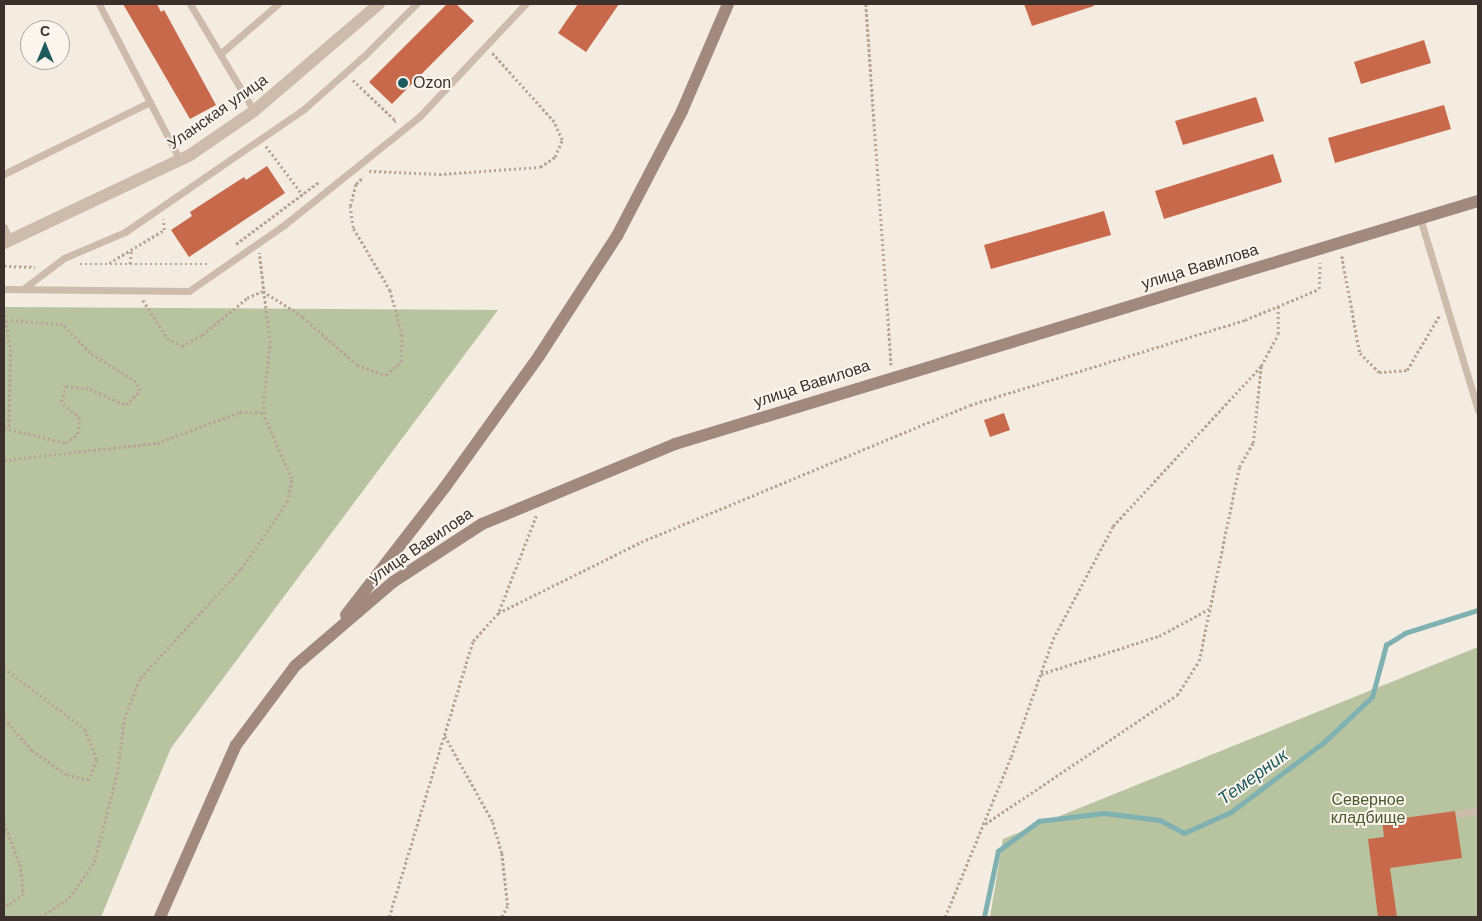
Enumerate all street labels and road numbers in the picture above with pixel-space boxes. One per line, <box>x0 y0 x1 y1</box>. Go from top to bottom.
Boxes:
street label: Уланская улица <box>164 70 272 154</box>
street label: улица Вавилова <box>1139 240 1261 294</box>
street label: улица Вавилова <box>751 356 873 412</box>
street label: улица Вавилова <box>365 504 477 588</box>

